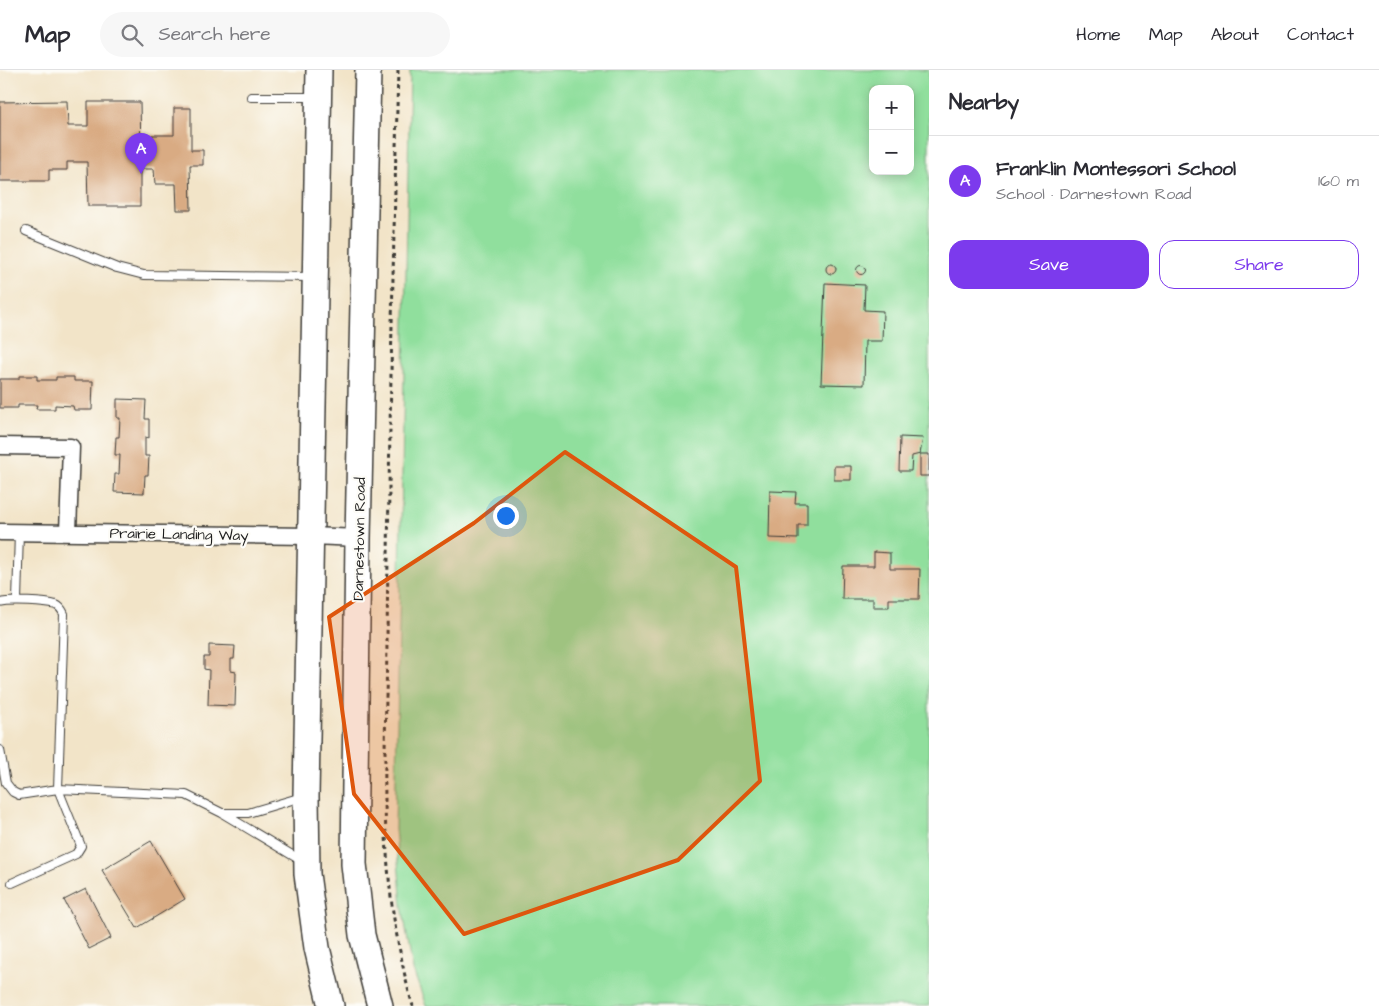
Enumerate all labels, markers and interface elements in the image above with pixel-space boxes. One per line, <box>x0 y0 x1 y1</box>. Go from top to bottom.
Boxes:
search box <box>100 12 450 57</box>
text: Map <box>25 18 70 52</box>
icon: search <box>118 21 146 49</box>
text: Search here <box>158 21 271 48</box>
text: Home <box>1076 22 1121 47</box>
text: Map <box>1149 22 1183 47</box>
text: About <box>1211 22 1259 47</box>
text: Contact <box>1287 22 1354 47</box>
map controls <box>869 85 914 175</box>
button: + <box>869 85 914 130</box>
text: Nearby <box>949 88 1019 117</box>
button: − <box>869 130 914 175</box>
pin: A <box>125 133 157 174</box>
text: Franklin Montessori School <box>996 156 1236 183</box>
text: A <box>960 170 970 192</box>
text: 160 m <box>1318 170 1359 192</box>
text: School · Darnestown Road <box>996 183 1192 205</box>
button: Save <box>949 240 1149 289</box>
button: Share <box>1159 240 1359 289</box>
street label: Darnestown Road <box>348 477 371 601</box>
your location <box>493 503 519 529</box>
street label: Prairie Landing Way <box>109 523 249 547</box>

